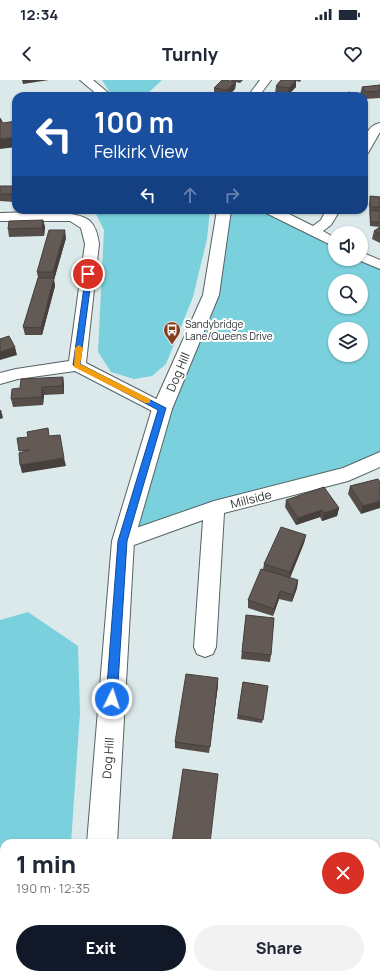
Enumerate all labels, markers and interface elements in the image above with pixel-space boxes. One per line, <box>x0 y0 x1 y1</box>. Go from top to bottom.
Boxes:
text: 12:34 <box>20 4 59 25</box>
text: Turnly <box>162 42 218 66</box>
icon: back <box>16 43 38 65</box>
icon: heart <box>342 43 364 65</box>
text: 100 m <box>94 103 174 141</box>
icon: left <box>28 108 80 160</box>
text: Felkirk View <box>94 139 188 163</box>
icon: left <box>137 184 159 206</box>
icon: ahead <box>179 184 201 206</box>
icon: right <box>221 184 243 206</box>
map controls <box>328 226 368 362</box>
button: sound <box>328 226 368 266</box>
pin <box>71 257 105 291</box>
icon: arrive <box>77 263 99 285</box>
button: search <box>328 274 368 314</box>
place label: Sandybridge Lane/Queens Drive <box>185 317 273 343</box>
bus stop icon: Sandybridge Lane/Queens Drive <box>162 320 182 345</box>
button: layers <box>328 322 368 362</box>
street label: Dog Hill <box>162 350 194 394</box>
street label: Millside <box>229 486 273 512</box>
position arrow <box>91 678 133 720</box>
street label: Dog Hill <box>98 737 118 779</box>
text: 1 min <box>16 847 76 880</box>
button: close <box>322 852 364 894</box>
text: 190 m · 12:35 <box>16 879 90 897</box>
button: Exit <box>16 925 186 971</box>
button: Share <box>194 925 364 971</box>

